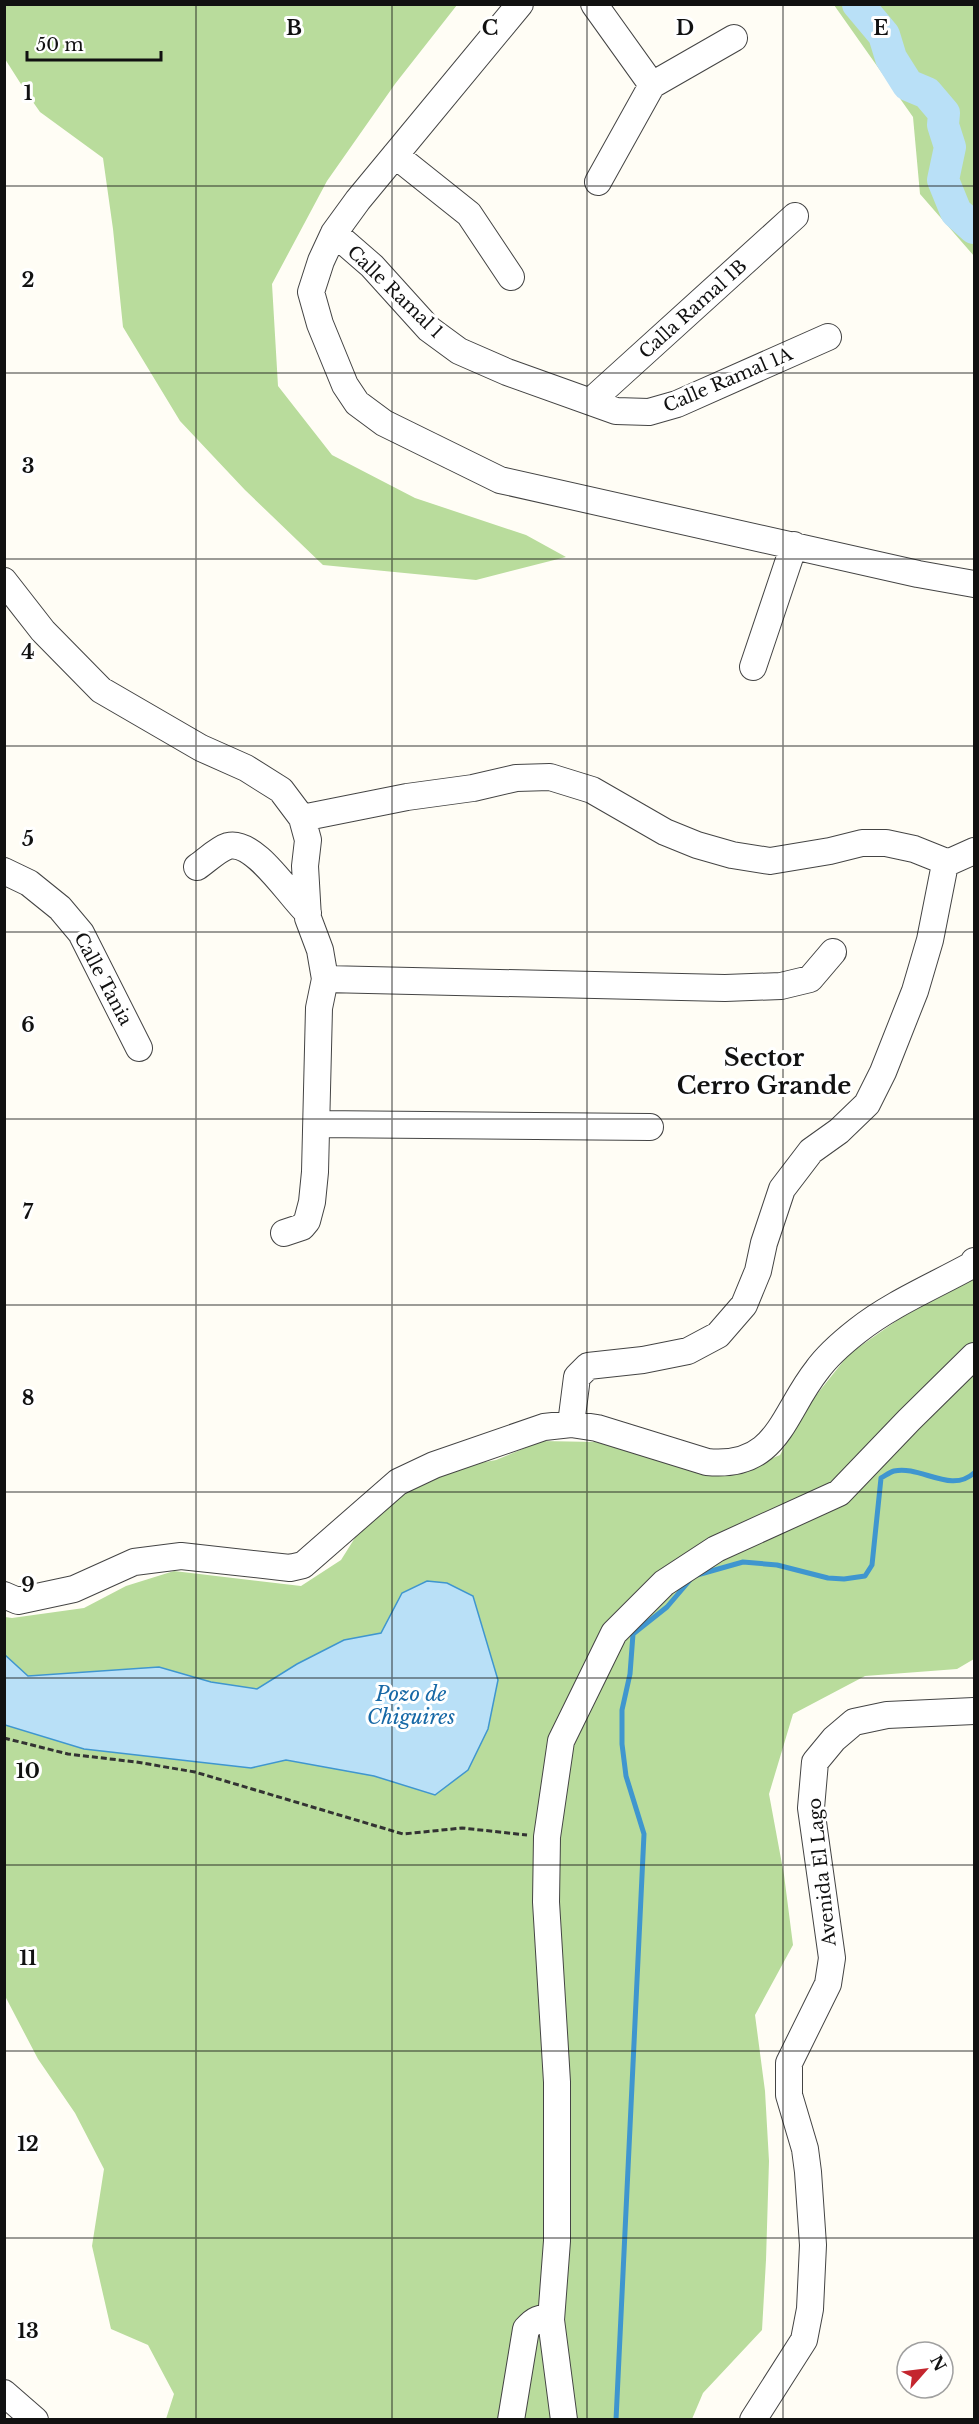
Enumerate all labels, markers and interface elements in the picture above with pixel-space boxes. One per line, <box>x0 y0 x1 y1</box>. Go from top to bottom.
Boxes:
text: B <box>286 16 302 40</box>
text: C <box>482 16 498 40</box>
text: D <box>676 16 694 40</box>
text: E <box>873 16 889 40</box>
scale bar <box>27 24 160 62</box>
text: 50 m <box>36 34 84 56</box>
text: 1 <box>24 81 33 105</box>
street label: Calle Ramal 1 <box>343 241 447 343</box>
street label: Calla Ramal 1B <box>635 255 751 363</box>
text: 2 <box>21 268 35 292</box>
street label: Calle Ramal 1A <box>660 342 797 417</box>
text: 3 <box>22 454 34 478</box>
text: 4 <box>21 640 35 664</box>
text: 5 <box>22 827 34 851</box>
street label: Calle Tania <box>69 929 137 1029</box>
text: 6 <box>21 1013 35 1037</box>
district label: Sector Cerro Grande <box>677 1043 851 1100</box>
text: 7 <box>23 1200 34 1224</box>
text: 8 <box>22 1386 34 1410</box>
text: 9 <box>21 1573 35 1597</box>
water label: Pozo de Chiguires <box>367 1682 455 1729</box>
text: 10 <box>16 1759 40 1783</box>
street label: Avenida El Lago <box>803 1797 841 1948</box>
text: 11 <box>19 1946 37 1970</box>
text: 12 <box>17 2132 39 2156</box>
text: 13 <box>17 2319 39 2343</box>
north arrow <box>895 2340 955 2400</box>
text: N <box>926 2352 951 2374</box>

